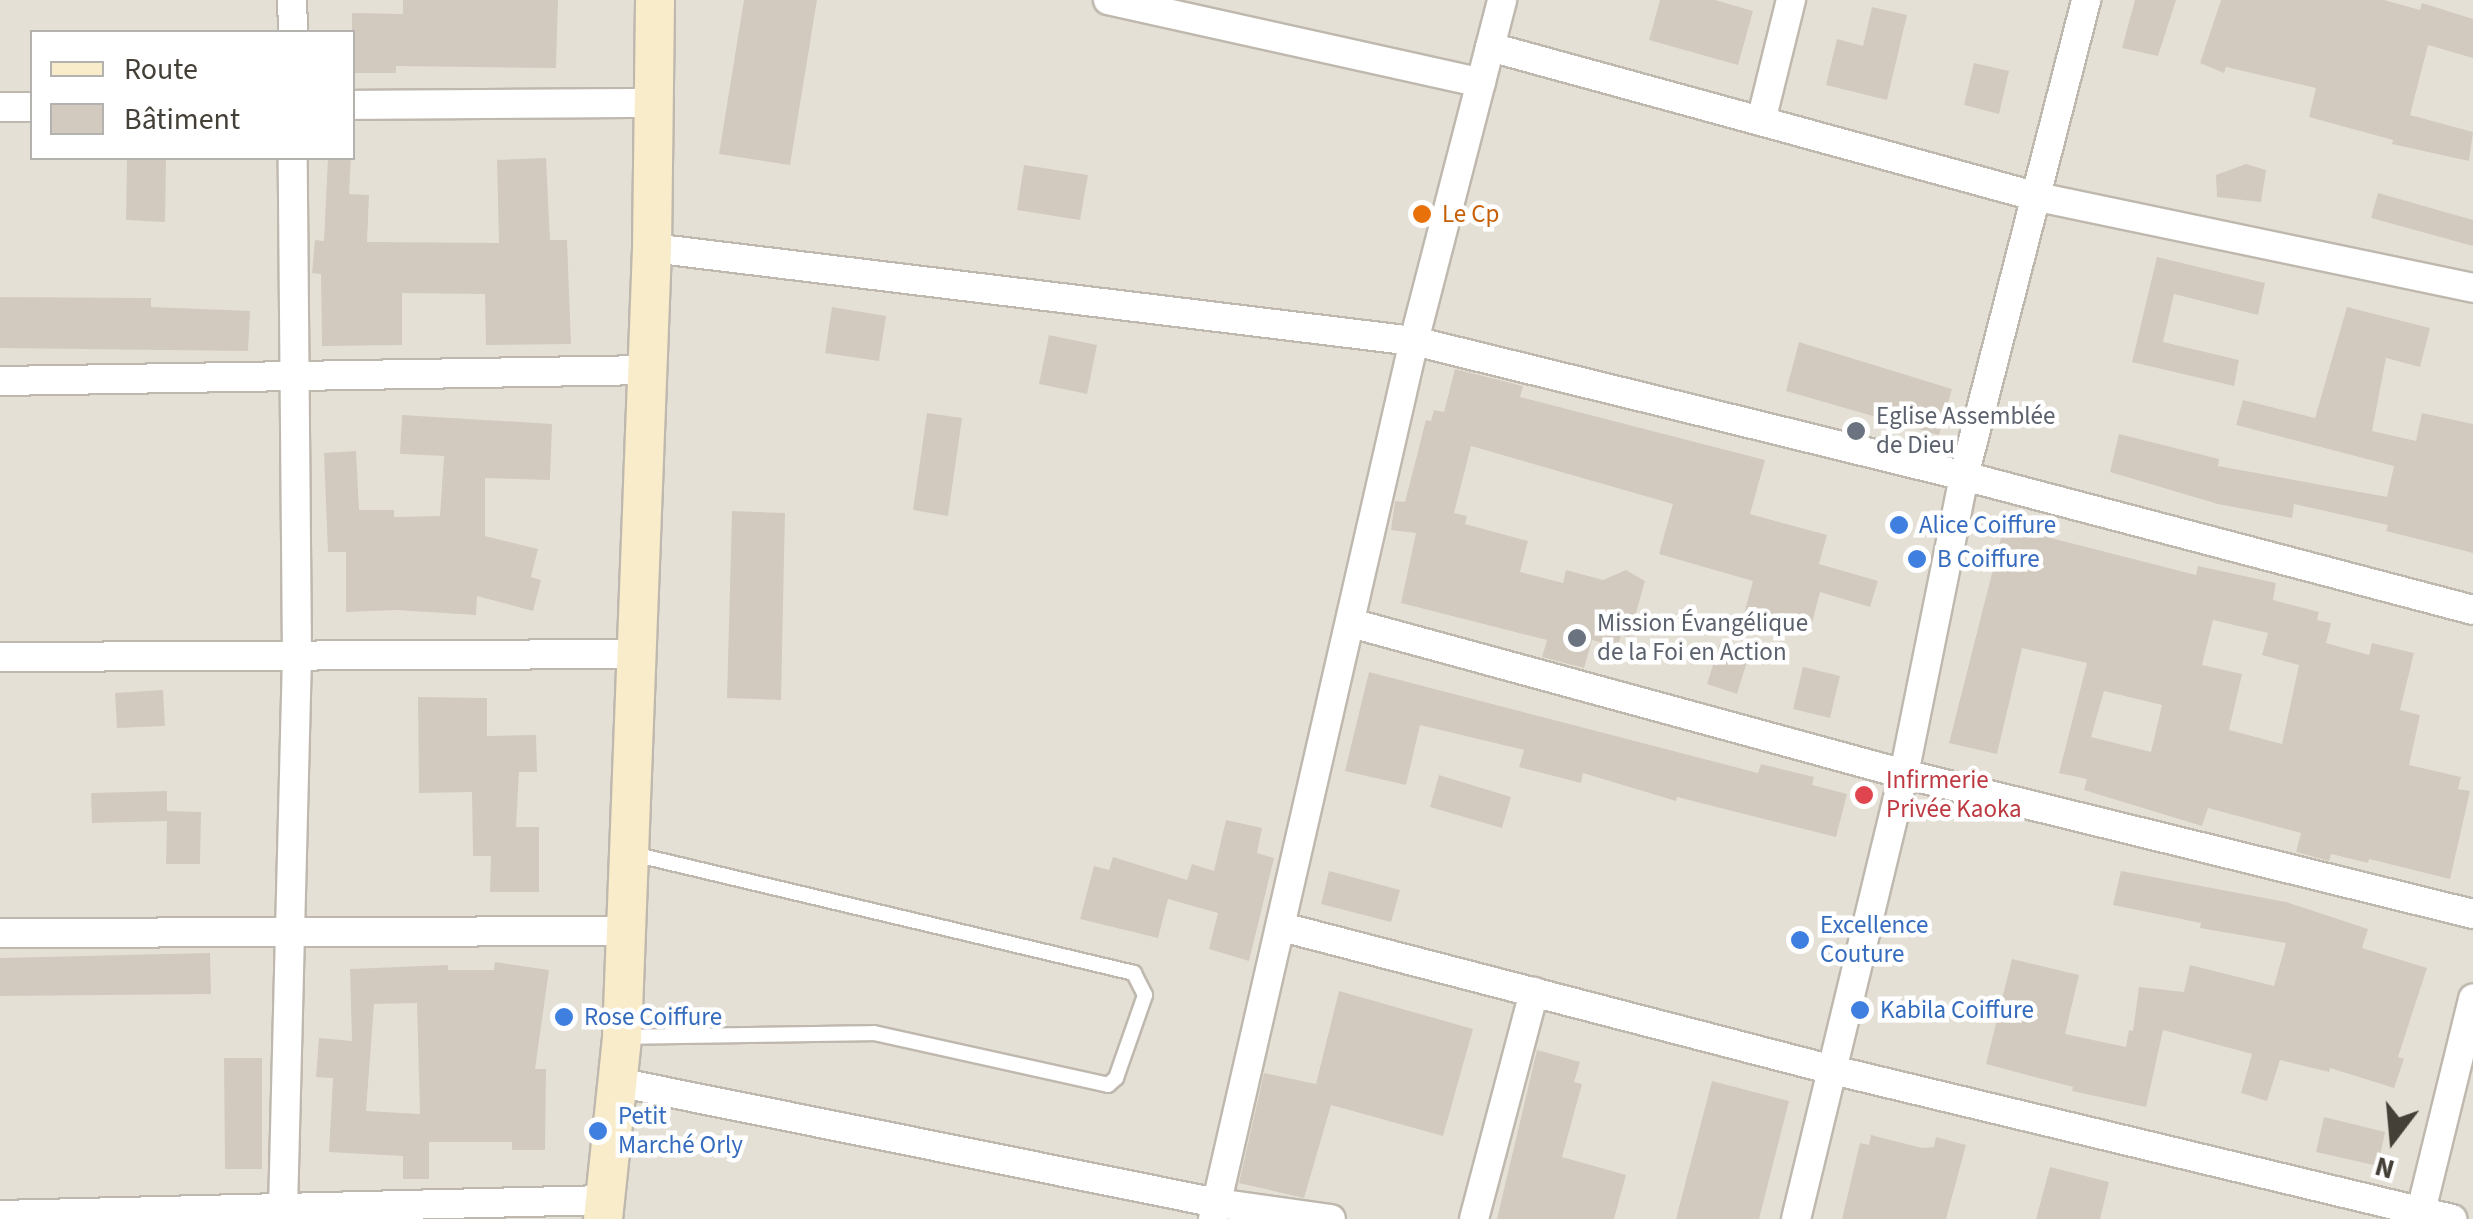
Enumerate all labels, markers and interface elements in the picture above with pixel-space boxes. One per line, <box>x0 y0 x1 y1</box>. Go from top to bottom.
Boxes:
legend <box>30 30 355 160</box>
text: Route <box>124 48 198 91</box>
text: Bâtiment <box>124 98 240 141</box>
place label: Le Cp <box>1442 199 1499 229</box>
marker: Le Cp <box>1411 203 1433 225</box>
place label: Eglise Assemblée de Dieu <box>1876 402 2055 461</box>
marker: Eglise Assemblée de Dieu <box>1845 420 1867 442</box>
place label: Alice Coiffure <box>1919 510 2056 540</box>
marker: Alice Coiffure <box>1888 514 1910 536</box>
place label: B Coiffure <box>1937 544 2040 574</box>
marker: B Coiffure <box>1906 548 1928 570</box>
place label: Mission Évangélique de la Foi en Action <box>1597 609 1808 668</box>
marker: Mission Évangélique de la Foi en Action <box>1566 627 1588 649</box>
place label: Infirmerie Privée Kaoka <box>1886 766 2022 825</box>
marker: Infirmerie Privée Kaoka <box>1851 782 1877 808</box>
place label: Excellence Couture <box>1820 911 1928 970</box>
marker: Excellence Couture <box>1789 929 1811 951</box>
place label: Kabila Coiffure <box>1880 995 2034 1025</box>
marker: Kabila Coiffure <box>1849 999 1871 1021</box>
place label: Rose Coiffure <box>584 1002 722 1032</box>
marker: Rose Coiffure <box>553 1006 575 1028</box>
north arrow <box>2343 1089 2443 1189</box>
place label: Petit Marché Orly <box>618 1102 743 1161</box>
marker: Petit Marché Orly <box>587 1120 609 1142</box>
text: N <box>2370 1146 2399 1190</box>

